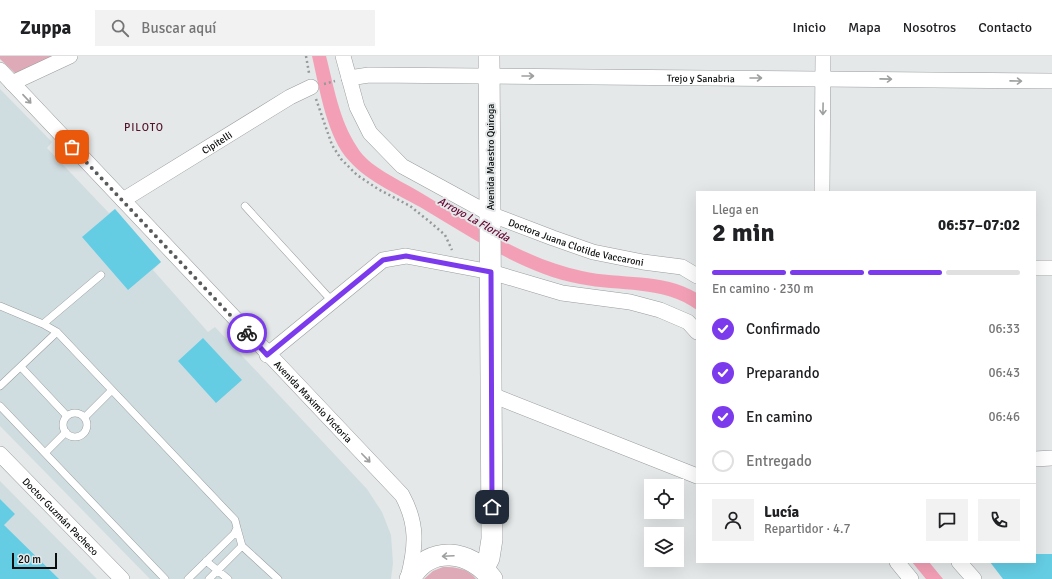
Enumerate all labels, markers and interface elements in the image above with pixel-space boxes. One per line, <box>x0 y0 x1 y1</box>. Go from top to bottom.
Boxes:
search box <box>95 10 375 46</box>
text: Zuppa <box>20 16 71 40</box>
icon: search <box>109 17 131 39</box>
text: Buscar aquí <box>141 19 216 37</box>
text: Inicio <box>793 19 826 36</box>
text: Mapa <box>848 19 881 36</box>
text: Nosotros <box>903 19 956 36</box>
text: Contacto <box>978 19 1032 36</box>
one-way arrow <box>521 72 534 80</box>
street label: Trejo y Sanabria <box>667 73 735 85</box>
one-way arrow <box>749 74 762 82</box>
one-way arrow <box>879 75 892 83</box>
one-way arrow <box>1009 77 1022 85</box>
one-way arrow <box>22 94 32 104</box>
one-way arrow <box>819 102 827 115</box>
street label: Avenida Maestro Quiroga <box>485 104 497 210</box>
district label: PILOTO <box>124 121 164 134</box>
street label: Cipitelli <box>200 129 235 157</box>
pin <box>55 130 89 164</box>
icon: bag <box>61 136 83 158</box>
water label: Arroyo La Florida <box>436 194 512 245</box>
text: Llega en <box>712 202 759 218</box>
text: 06:57–07:02 <box>938 216 1020 234</box>
street label: Doctora Juana Clotilde Vaccaroni <box>506 217 645 269</box>
text: 2 min <box>712 217 775 249</box>
text: En camino · 230 m <box>712 281 814 297</box>
courier <box>227 313 267 353</box>
icon: check <box>712 318 734 340</box>
text: Confirmado <box>746 320 820 338</box>
text: 06:33 <box>988 321 1020 337</box>
icon: bike <box>236 322 258 344</box>
street label: Avenida Maximio Victoria <box>271 359 354 445</box>
icon: check <box>712 362 734 384</box>
text: Preparando <box>746 364 820 382</box>
text: 06:43 <box>988 365 1020 381</box>
icon: check <box>712 406 734 428</box>
text: En camino <box>746 408 813 426</box>
text: 06:46 <box>988 409 1020 425</box>
text: Entregado <box>746 452 812 470</box>
one-way arrow <box>361 453 371 463</box>
street label: Doctor Guzmán Pacheco <box>20 476 101 558</box>
map controls <box>644 479 684 567</box>
button: locate <box>644 479 684 519</box>
pin <box>475 490 509 524</box>
icon: home <box>481 496 503 518</box>
button: person <box>712 499 754 541</box>
button: chat <box>926 499 968 541</box>
button: phone <box>978 499 1020 541</box>
text: Lucía <box>764 503 799 521</box>
text: Repartidor · 4.7 <box>764 521 850 537</box>
button: layers <box>644 527 684 567</box>
scale bar <box>12 551 57 570</box>
one-way arrow <box>442 552 455 560</box>
text: 20 m <box>18 553 41 566</box>

